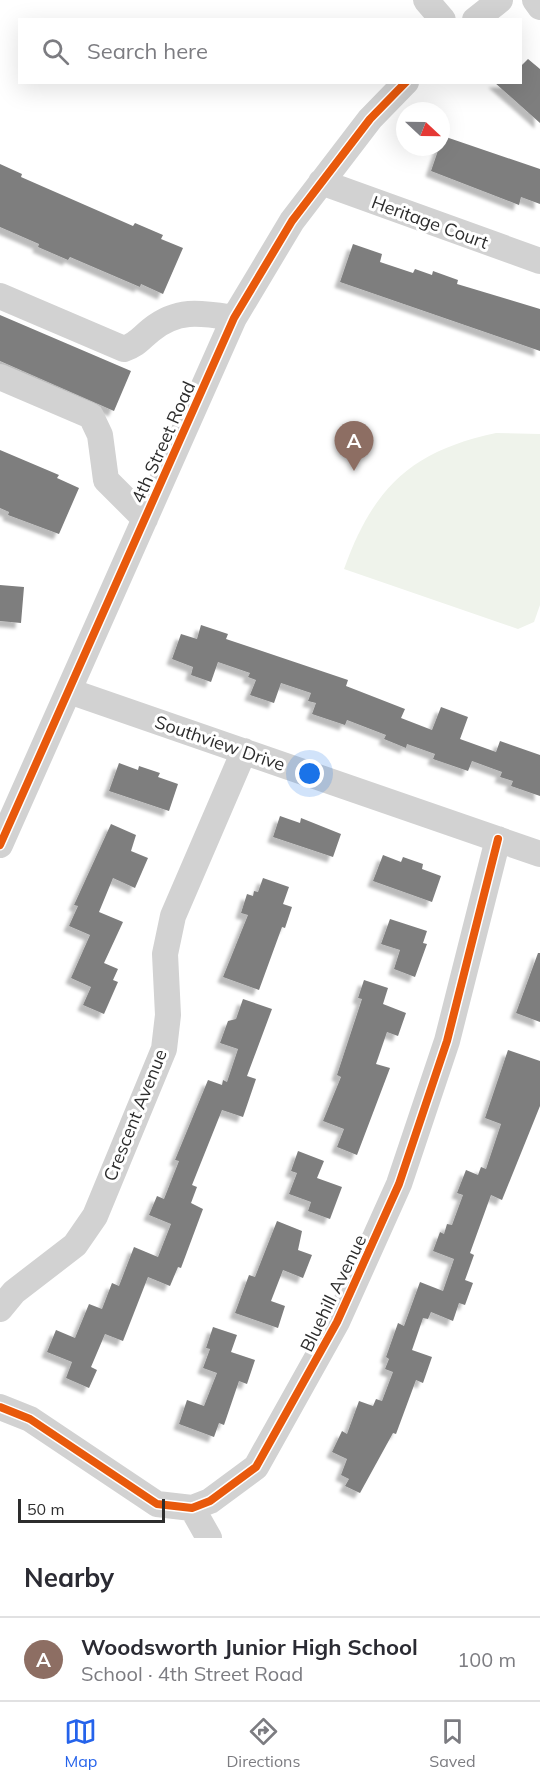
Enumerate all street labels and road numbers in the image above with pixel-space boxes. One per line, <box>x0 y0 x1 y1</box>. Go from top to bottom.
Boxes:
street label: Heritage Court <box>369 190 491 254</box>
street label: 4th Street Road <box>126 378 200 506</box>
street label: Southview Drive <box>152 710 288 776</box>
street label: Crescent Avenue <box>98 1046 172 1184</box>
street label: Bluehill Avenue <box>295 1231 371 1355</box>

